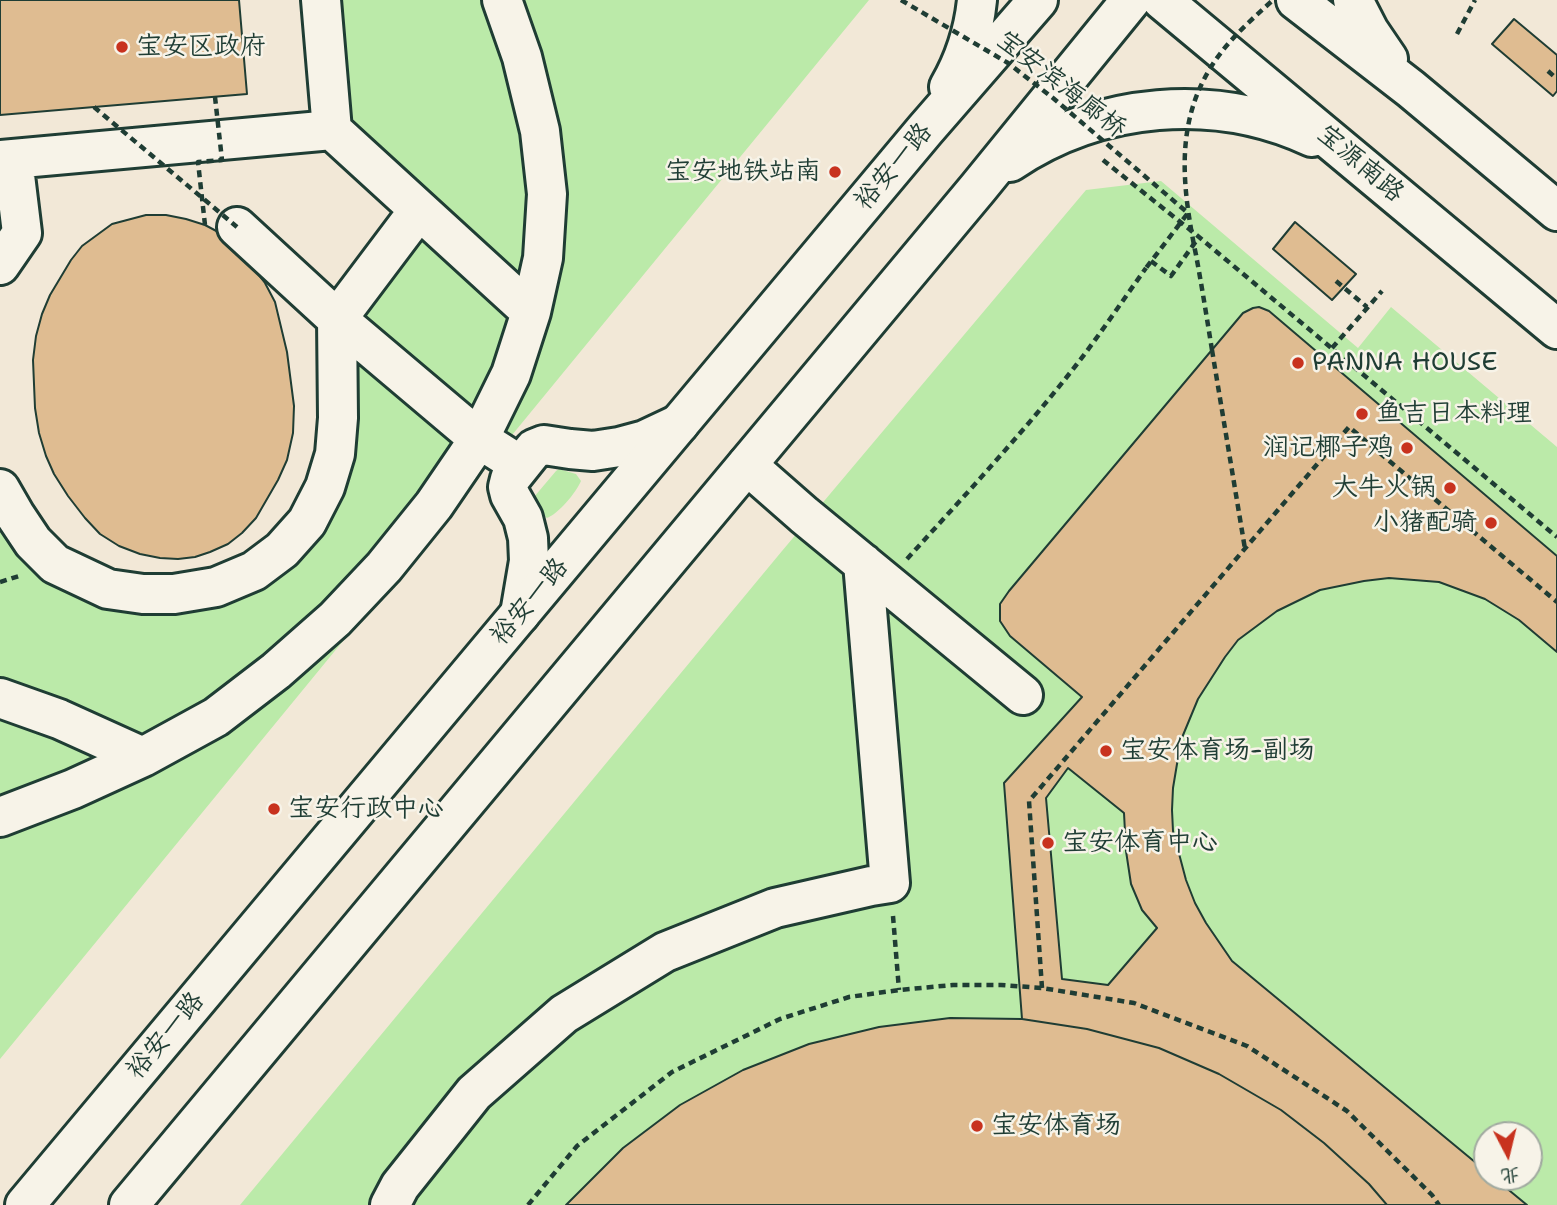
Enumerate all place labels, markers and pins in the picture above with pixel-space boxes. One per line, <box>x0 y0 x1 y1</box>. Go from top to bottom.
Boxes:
place label: 宝安区政府 <box>136 31 266 63</box>
marker: 宝安区政府 <box>114 39 130 55</box>
place label: 宝安地铁站南 <box>665 156 821 188</box>
marker: 宝安地铁站南 <box>827 164 843 180</box>
place label: PANNA HOUSE <box>1312 347 1498 379</box>
marker: PANNA HOUSE <box>1290 355 1306 371</box>
place label: 鱼吉日本料理 <box>1376 398 1532 430</box>
marker: 鱼吉日本料理 <box>1354 406 1370 422</box>
place label: 润记椰子鸡 <box>1263 432 1393 464</box>
marker: 润记椰子鸡 <box>1399 440 1415 456</box>
place label: 大牛火锅 <box>1332 472 1436 504</box>
marker: 大牛火锅 <box>1442 480 1458 496</box>
place label: 小猪配骑 <box>1373 507 1477 539</box>
marker: 小猪配骑 <box>1483 515 1499 531</box>
place label: 宝安体育场-副场 <box>1120 735 1315 767</box>
marker: 宝安体育场-副场 <box>1098 743 1114 759</box>
place label: 宝安行政中心 <box>288 793 444 825</box>
marker: 宝安行政中心 <box>266 801 282 817</box>
place label: 宝安体育中心 <box>1062 827 1218 859</box>
marker: 宝安体育中心 <box>1040 835 1056 851</box>
place label: 宝安体育场 <box>991 1110 1121 1142</box>
marker: 宝安体育场 <box>969 1118 985 1134</box>

